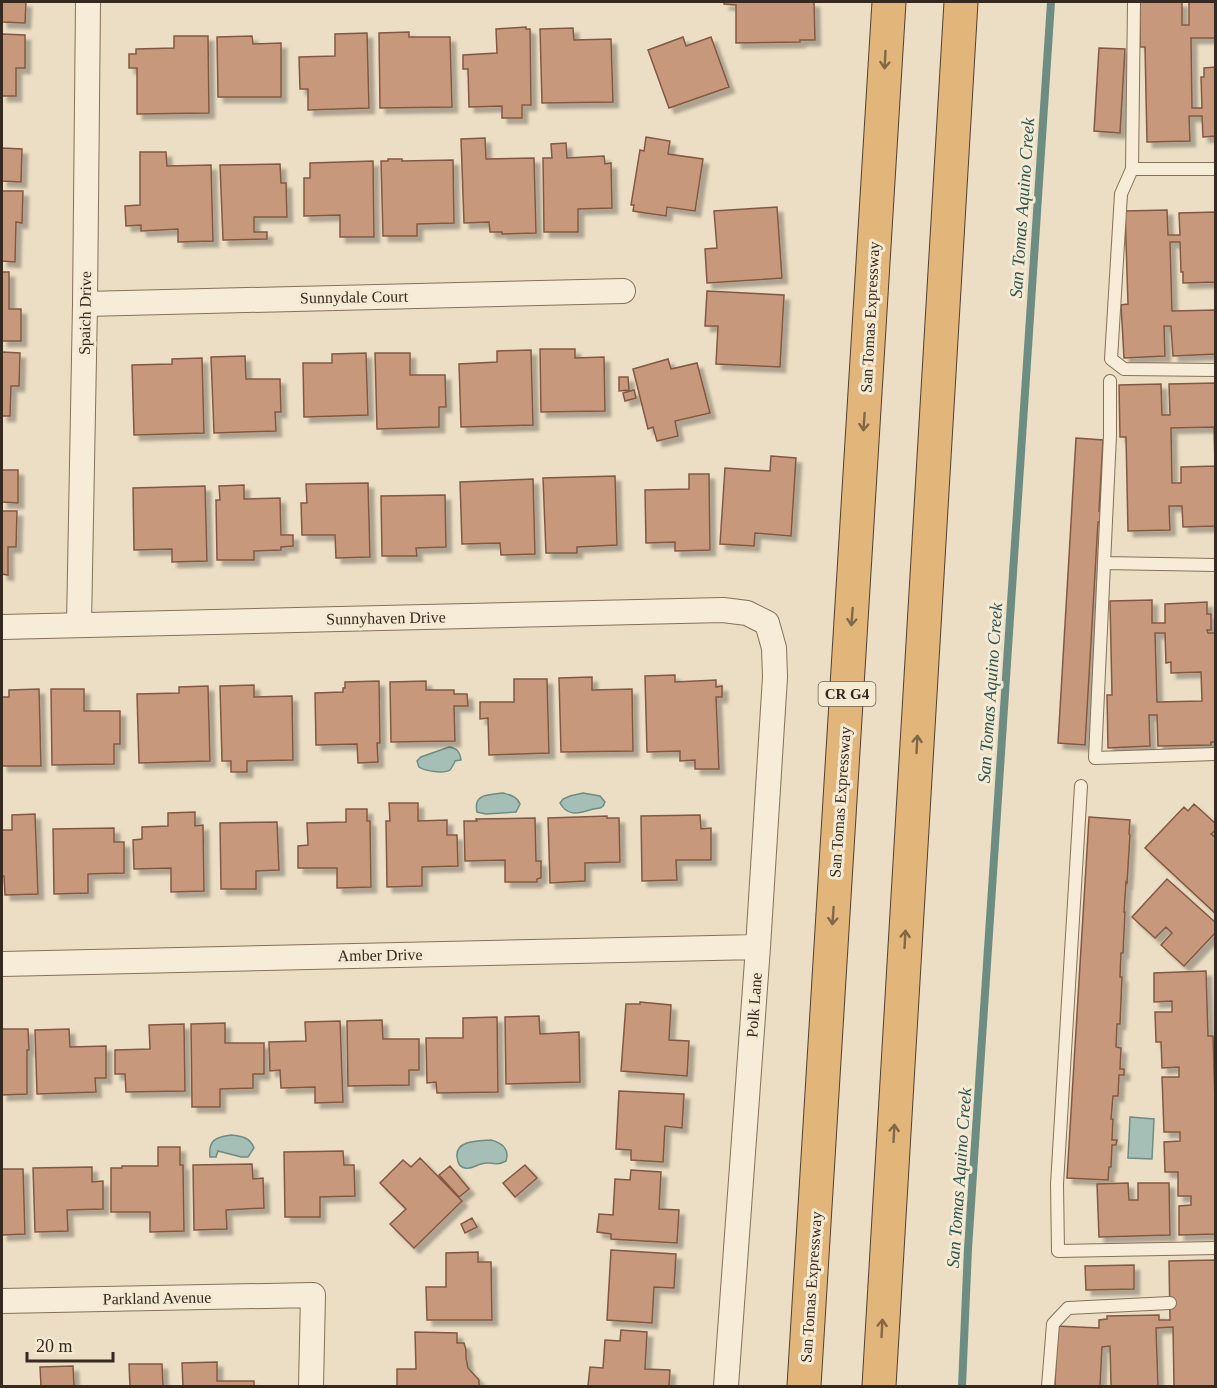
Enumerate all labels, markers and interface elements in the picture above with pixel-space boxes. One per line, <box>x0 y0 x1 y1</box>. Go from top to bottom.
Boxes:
one-way arrow <box>880 49 891 69</box>
water label: San Tomas Aquino Creek <box>1006 116 1038 299</box>
street label: San Tomas Expressway <box>858 241 883 393</box>
street label: Spaich Drive <box>76 271 95 355</box>
street label: Sunnydale Court <box>300 288 409 307</box>
one-way arrow <box>858 412 869 432</box>
water label: San Tomas Aquino Creek <box>974 601 1006 784</box>
one-way arrow <box>846 606 857 626</box>
street label: Sunnyhaven Drive <box>326 608 446 629</box>
road number: CR G4 <box>818 682 876 706</box>
street label: San Tomas Expressway <box>826 726 855 878</box>
one-way arrow <box>912 735 923 755</box>
one-way arrow <box>828 906 839 926</box>
one-way arrow <box>900 929 911 949</box>
street label: Amber Drive <box>337 946 423 964</box>
street label: Polk Lane <box>743 972 765 1038</box>
water label: San Tomas Aquino Creek <box>943 1086 975 1269</box>
one-way arrow <box>888 1124 899 1144</box>
street label: San Tomas Expressway <box>797 1211 826 1363</box>
street label: Parkland Avenue <box>103 1289 211 1307</box>
one-way arrow <box>877 1319 888 1339</box>
scale bar <box>27 1325 112 1363</box>
text: 20 m <box>36 1336 73 1356</box>

